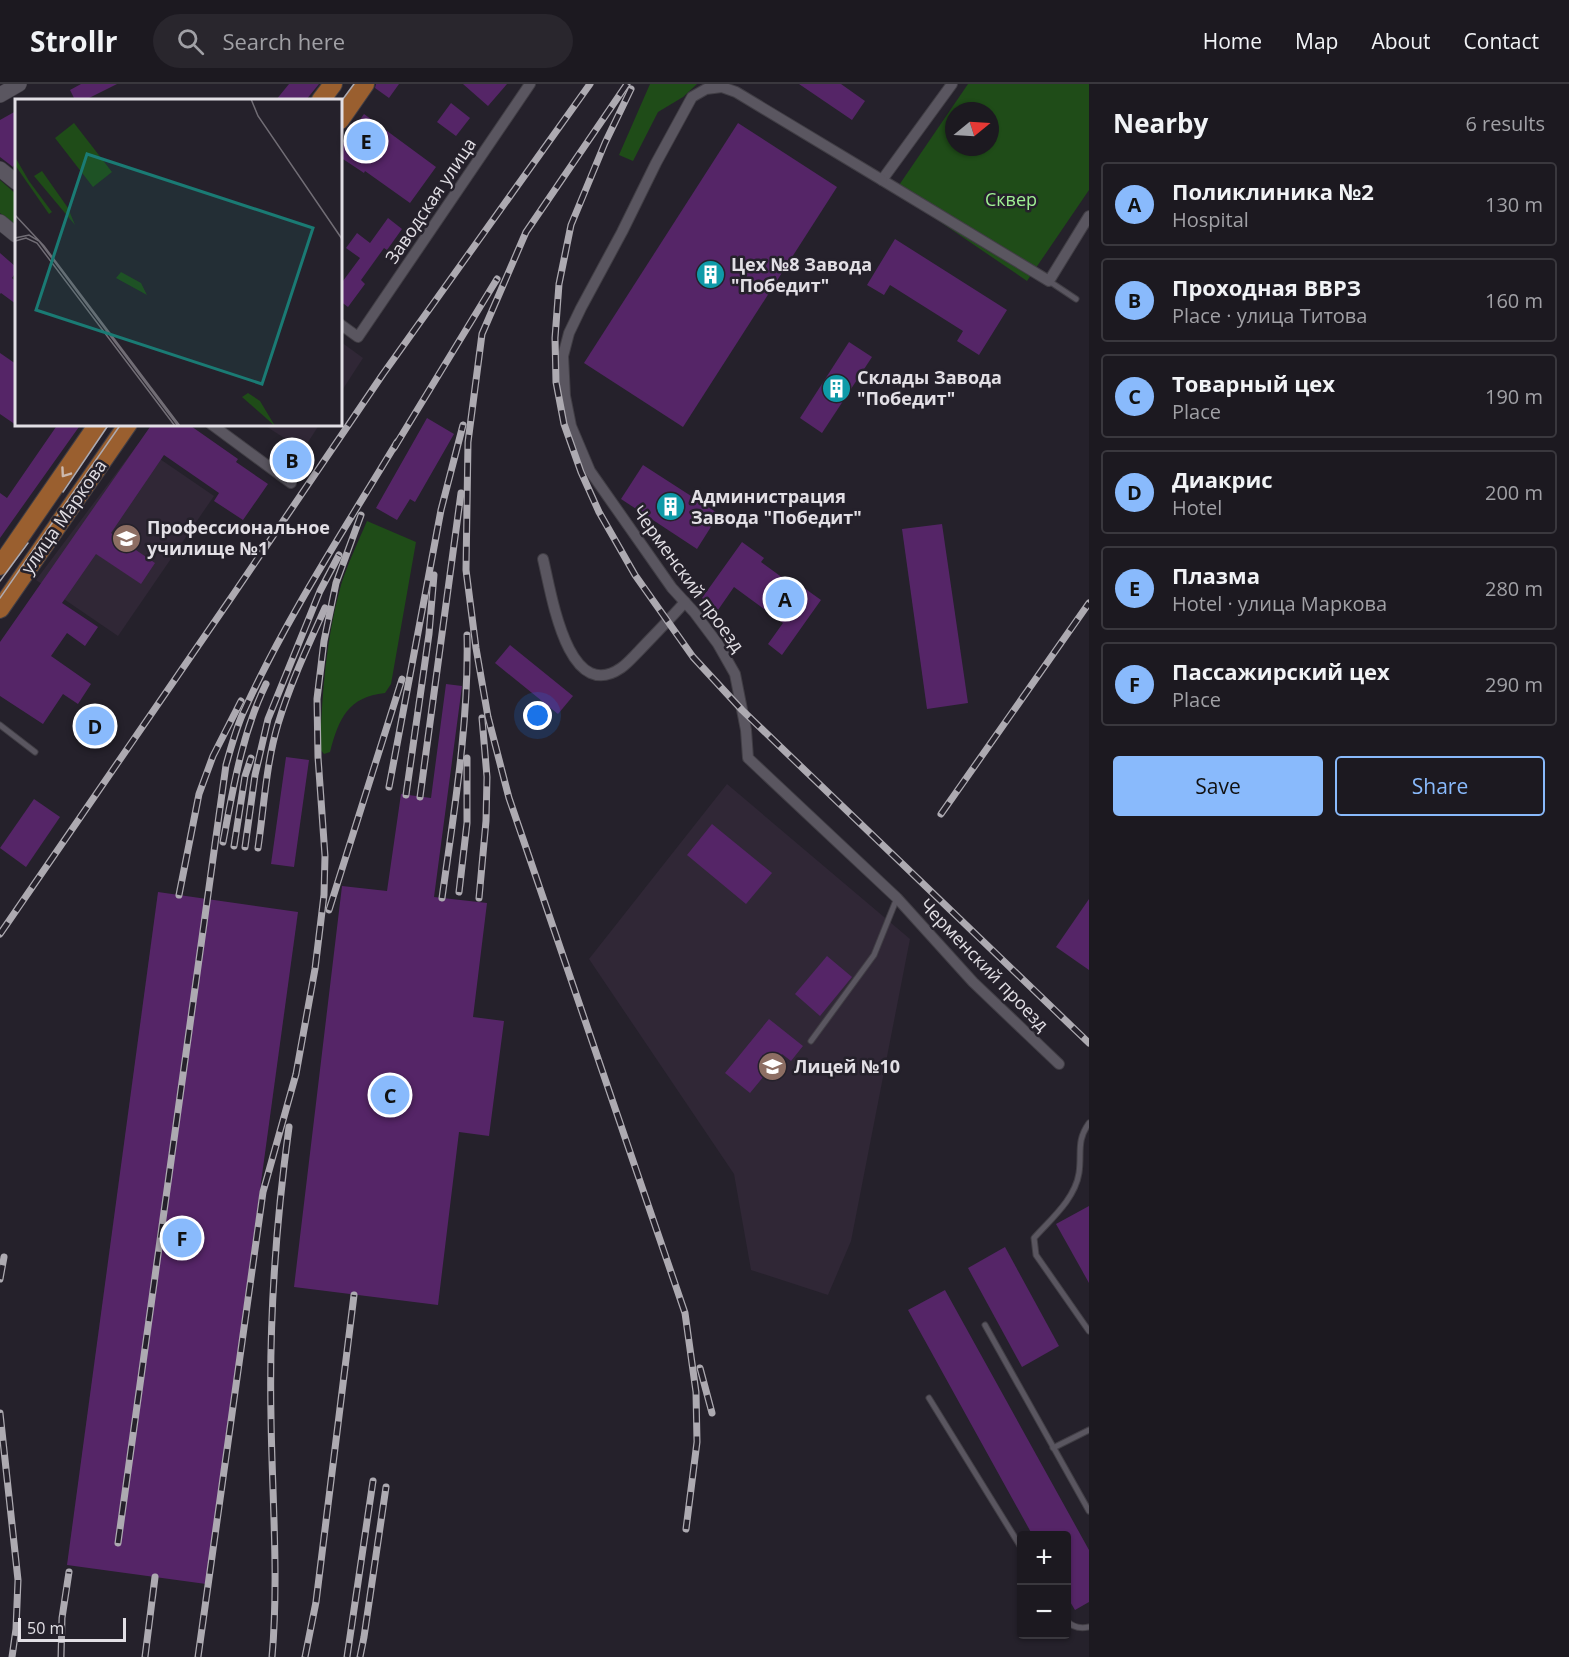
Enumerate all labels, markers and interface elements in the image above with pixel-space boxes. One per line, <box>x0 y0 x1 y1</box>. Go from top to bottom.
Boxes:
search box <box>153 14 573 68</box>
text: Strollr <box>30 22 117 60</box>
icon: search <box>174 25 207 58</box>
text: Search here <box>222 26 345 56</box>
text: Home <box>1203 27 1262 55</box>
text: Map <box>1295 27 1338 55</box>
text: About <box>1371 27 1431 55</box>
text: Contact <box>1464 27 1539 55</box>
inset map <box>15 99 342 426</box>
north arrow <box>945 102 999 156</box>
text: Nearby <box>1113 105 1208 141</box>
text: 6 results <box>1465 110 1545 137</box>
pin: E <box>346 118 386 164</box>
street label: Заводская улица <box>379 133 481 268</box>
text: Поликлиника №2 <box>1172 176 1374 206</box>
park label: Сквер <box>985 187 1037 211</box>
text: A <box>1128 191 1141 218</box>
text: 130 m <box>1485 191 1543 218</box>
text: Hospital <box>1172 206 1249 233</box>
place label: Цех №8 Завода "Победит" <box>731 252 872 297</box>
building icon: Цех №8 Завода "Победит" <box>694 259 726 291</box>
text: Проходная ВВРЗ <box>1172 272 1361 302</box>
text: B <box>1128 287 1141 314</box>
text: 160 m <box>1485 287 1543 314</box>
text: Place · улица Титова <box>1172 302 1367 329</box>
place label: Склады Завода "Победит" <box>857 365 1002 410</box>
text: Товарный цех <box>1172 368 1335 398</box>
building icon: Склады Завода "Победит" <box>820 372 852 404</box>
text: C <box>1128 383 1141 410</box>
text: 190 m <box>1485 383 1543 410</box>
text: Place <box>1172 398 1221 425</box>
pin: B <box>272 438 312 482</box>
street label: улица Маркова <box>15 455 112 578</box>
text: Диакрис <box>1172 464 1273 494</box>
one-way arrow <box>61 466 72 477</box>
text: D <box>1127 479 1142 506</box>
text: 200 m <box>1485 479 1543 506</box>
place label: Администрация Завода "Победит" <box>691 484 862 529</box>
building icon: Администрация Завода "Победит" <box>654 491 686 523</box>
text: Hotel <box>1172 494 1222 521</box>
street label: Черменский проезд <box>627 500 750 657</box>
place label: Профессиональное училище №1 <box>147 515 330 560</box>
school or university icon: Профессиональное училище №1 <box>110 522 142 554</box>
text: Плазма <box>1172 560 1260 590</box>
text: E <box>1129 575 1140 602</box>
text: 280 m <box>1485 575 1543 602</box>
pin: A <box>766 576 804 622</box>
text: Hotel · улица Маркова <box>1172 590 1387 617</box>
text: Пассажирский цех <box>1172 656 1390 686</box>
text: F <box>1129 671 1140 698</box>
text: 290 m <box>1485 671 1543 698</box>
text: Place <box>1172 686 1221 713</box>
your location <box>523 701 552 730</box>
pin: D <box>76 704 115 748</box>
button: Save <box>1113 756 1323 816</box>
button: Share <box>1335 756 1545 816</box>
street label: Черменский проезд <box>915 893 1054 1036</box>
school or university icon: Лицей №10 <box>757 1051 789 1083</box>
place label: Лицей №10 <box>794 1054 900 1078</box>
pin: C <box>370 1072 410 1118</box>
pin: F <box>162 1216 201 1260</box>
map controls <box>1017 1531 1071 1639</box>
button: + <box>1017 1531 1071 1585</box>
button: − <box>1017 1585 1071 1639</box>
scale bar <box>18 1615 126 1642</box>
text: 50 m <box>27 1617 64 1639</box>

